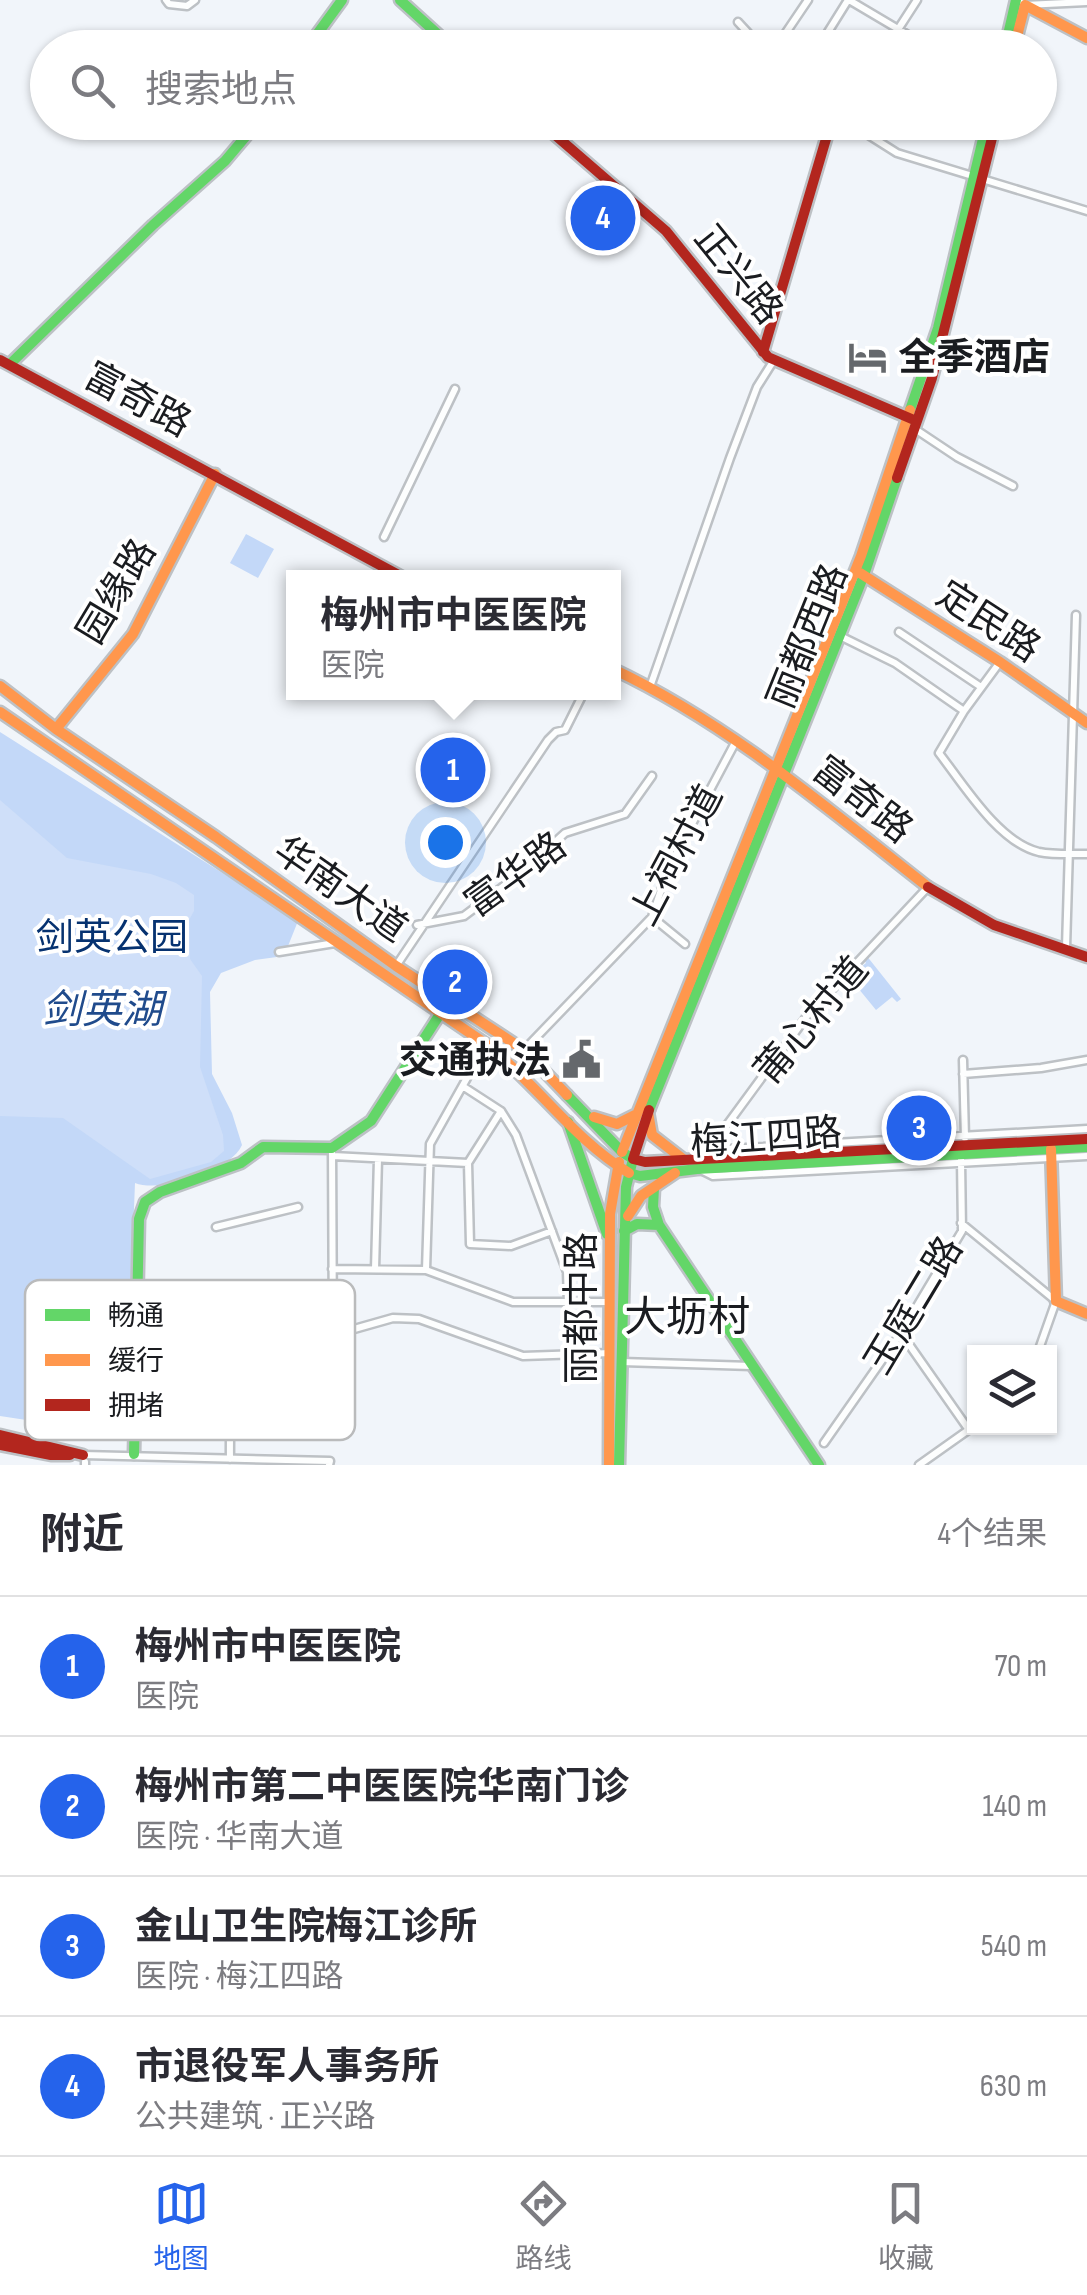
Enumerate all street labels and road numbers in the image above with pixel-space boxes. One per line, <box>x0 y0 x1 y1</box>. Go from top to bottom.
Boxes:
street label: 正兴路 <box>684 216 791 333</box>
street label: 富奇路 <box>76 354 198 447</box>
street label: 园缘路 <box>69 531 166 652</box>
street label: 丽都西路 <box>759 558 858 715</box>
street label: 定民路 <box>928 572 1048 672</box>
street label: 富奇路 <box>803 747 921 853</box>
street label: 上祠村道 <box>622 778 733 933</box>
street label: 富华路 <box>457 824 575 927</box>
street label: 华南大道 <box>265 828 415 952</box>
street label: 莆心村道 <box>746 948 878 1094</box>
street label: 梅江四路 <box>689 1111 843 1166</box>
street label: 玉庭二路 <box>856 1229 973 1383</box>
street label: 丽都中路 <box>560 1232 605 1384</box>

